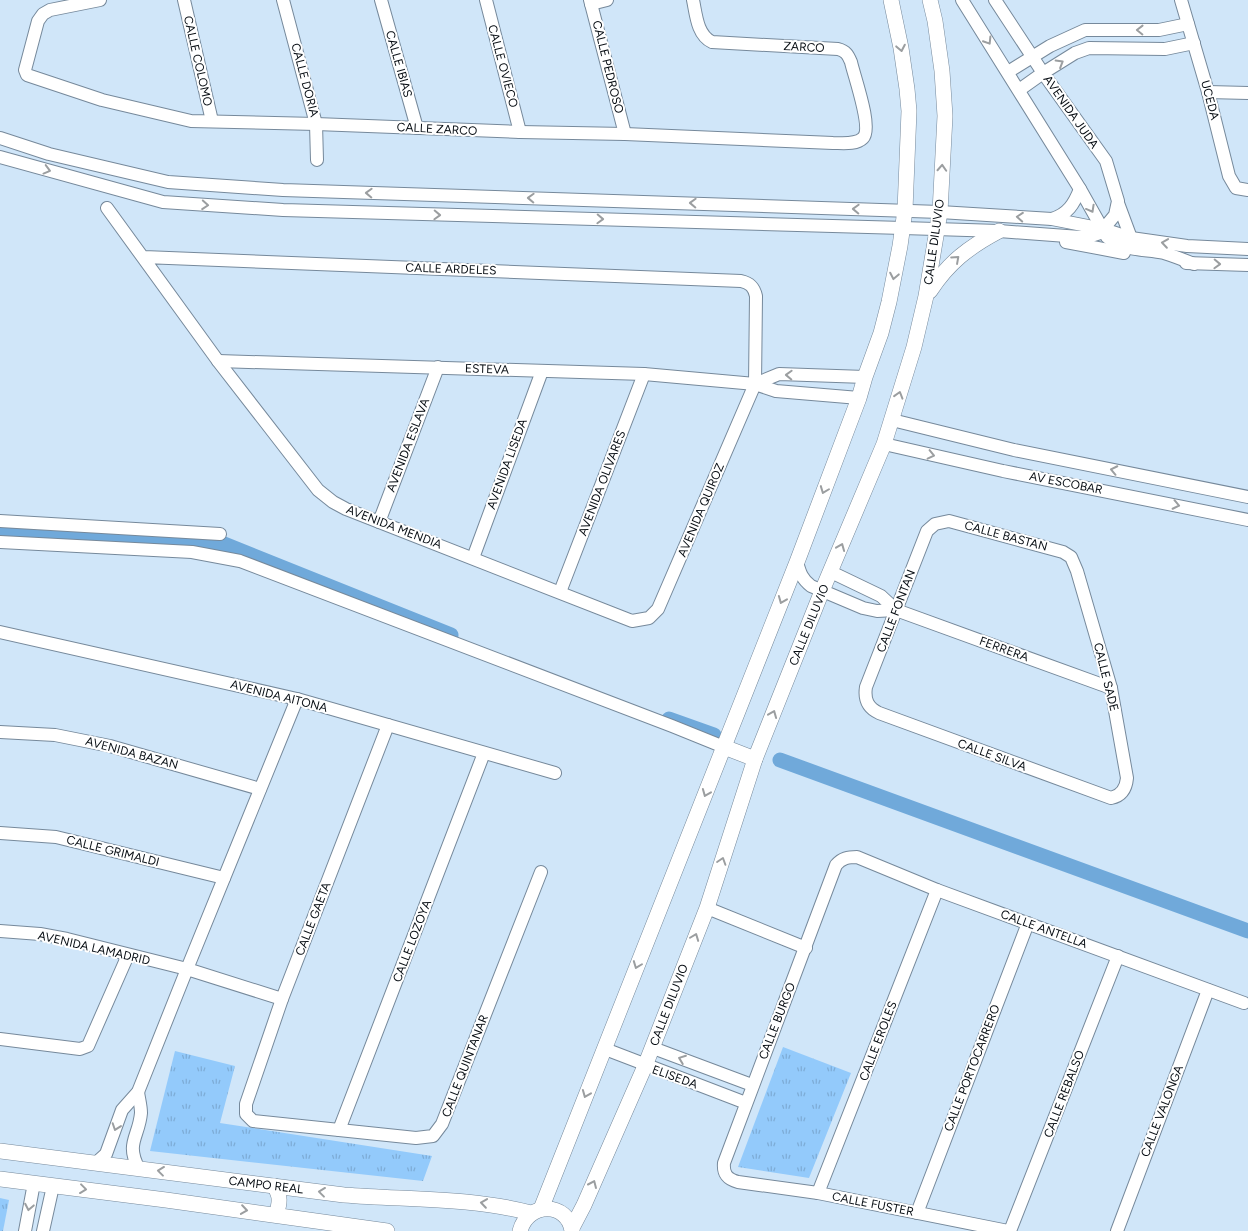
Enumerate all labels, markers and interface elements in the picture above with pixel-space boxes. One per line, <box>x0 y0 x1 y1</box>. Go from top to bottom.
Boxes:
street label: CALLE COLOMO <box>181 15 215 107</box>
street label: CALLE PEDROSO <box>590 19 626 115</box>
street label: CALLE OVIECO <box>485 23 521 109</box>
one-way arrow <box>1136 25 1144 35</box>
street label: CALLE IBIAS <box>383 29 415 99</box>
one-way arrow <box>982 36 992 45</box>
street label: ZARCO <box>783 39 825 55</box>
street label: CALLE DORIA <box>288 42 322 118</box>
one-way arrow <box>895 43 906 52</box>
one-way arrow <box>1054 59 1063 69</box>
street label: AVENIDA JUDA <box>1041 73 1101 151</box>
street label: UCEDA <box>1198 79 1222 121</box>
street label: CALLE ZARCO <box>396 120 478 138</box>
one-way arrow <box>43 164 51 175</box>
one-way arrow <box>937 164 948 172</box>
one-way arrow <box>364 188 372 198</box>
one-way arrow <box>527 193 534 203</box>
one-way arrow <box>689 197 697 208</box>
street label: CALLE DILUVIO <box>921 198 947 286</box>
one-way arrow <box>201 199 209 210</box>
one-way arrow <box>852 203 860 214</box>
one-way arrow <box>1085 204 1095 213</box>
one-way arrow <box>434 209 442 220</box>
one-way arrow <box>1016 212 1024 223</box>
one-way arrow <box>596 214 604 224</box>
one-way arrow <box>1160 238 1169 248</box>
one-way arrow <box>951 256 960 265</box>
one-way arrow <box>1214 259 1222 270</box>
street label: CALLE ARDELES <box>405 260 497 278</box>
one-way arrow <box>890 271 900 280</box>
street label: ESTEVA <box>465 361 509 377</box>
one-way arrow <box>785 369 793 380</box>
one-way arrow <box>894 392 904 400</box>
street label: AVENIDA ESLAVA <box>384 396 432 494</box>
street label: AVENIDA LISEDA <box>484 417 530 511</box>
street label: AVENIDA OLIVARES <box>575 428 629 538</box>
one-way arrow <box>927 449 936 460</box>
street label: AVENIDA QUIROZ <box>675 461 727 559</box>
one-way arrow <box>1110 466 1119 476</box>
street label: AV ESCOBAR <box>1028 469 1104 497</box>
one-way arrow <box>820 485 830 494</box>
one-way arrow <box>1172 499 1181 509</box>
street label: AVENIDA MENDIA <box>344 502 444 552</box>
street label: CALLE BASTAN <box>963 518 1049 554</box>
one-way arrow <box>835 543 846 552</box>
street label: CALLE FONTAN <box>874 568 918 654</box>
street label: CALLE DILUVIO <box>786 582 832 668</box>
one-way arrow <box>778 595 788 604</box>
street label: FERRERA <box>977 634 1031 664</box>
street label: CALLE SADE <box>1091 641 1121 713</box>
street label: AVENIDA AITONA <box>229 677 329 715</box>
one-way arrow <box>767 710 777 718</box>
street label: AVENIDA BAZAN <box>84 734 180 772</box>
street label: CALLE SILVA <box>956 736 1028 774</box>
one-way arrow <box>702 788 712 797</box>
street label: CALLE GRIMALDI <box>65 833 161 869</box>
one-way arrow <box>716 858 726 866</box>
street label: CALLE GAETA <box>293 880 333 958</box>
street label: CALLE LOZOYA <box>390 898 434 984</box>
street label: CALLE ANTELLA <box>999 907 1089 951</box>
street label: AVENIDA LAMADRID <box>36 928 152 968</box>
one-way arrow <box>689 933 700 942</box>
one-way arrow <box>633 960 644 969</box>
street label: CALLE DILUVIO <box>647 962 691 1048</box>
street label: CALLE BURGO <box>756 981 798 1061</box>
street label: CALLE EROLES <box>856 999 900 1083</box>
street label: CALLE PORTOCARRERO <box>941 1003 1003 1133</box>
street label: CALLE QUINTANAR <box>439 1013 491 1119</box>
street label: CALLE REBALSO <box>1041 1048 1087 1140</box>
one-way arrow <box>678 1055 686 1065</box>
street label: ELISEDA <box>650 1062 700 1092</box>
street label: CALLE VALONGA <box>1138 1063 1186 1159</box>
one-way arrow <box>582 1090 592 1098</box>
one-way arrow <box>112 1123 122 1131</box>
one-way arrow <box>156 1166 164 1177</box>
street label: CAMPO REAL <box>228 1173 305 1197</box>
one-way arrow <box>587 1180 598 1189</box>
one-way arrow <box>79 1183 87 1194</box>
one-way arrow <box>317 1187 325 1198</box>
street label: CALLE FUSTER <box>831 1189 915 1219</box>
one-way arrow <box>479 1199 488 1209</box>
one-way arrow <box>25 1203 35 1211</box>
one-way arrow <box>240 1205 249 1215</box>

